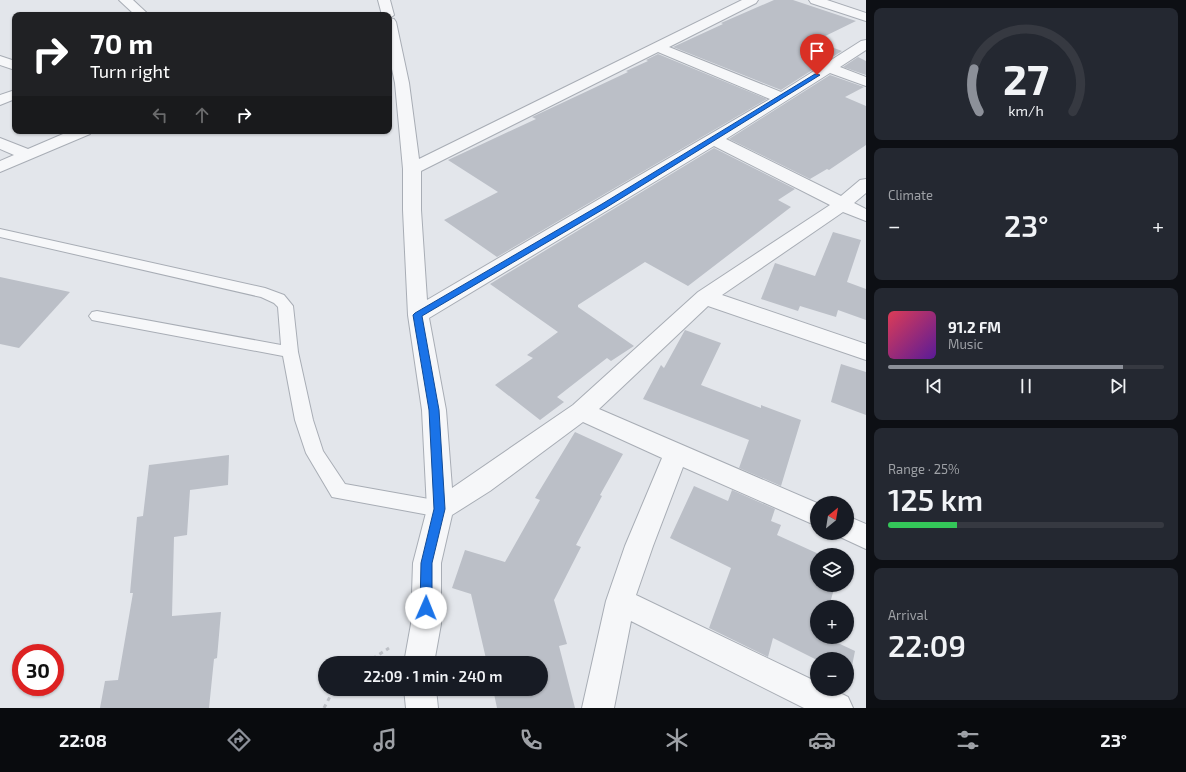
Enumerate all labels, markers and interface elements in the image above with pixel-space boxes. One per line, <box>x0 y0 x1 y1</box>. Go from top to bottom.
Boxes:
text: 70 m <box>90 26 153 60</box>
icon: right <box>24 28 76 80</box>
pin <box>800 34 834 75</box>
icon: arrive <box>806 40 828 62</box>
text: 27 <box>1003 53 1049 103</box>
text: Turn right <box>90 60 170 82</box>
text: km/h <box>1008 102 1044 119</box>
icon: left <box>149 104 171 126</box>
icon: ahead <box>191 104 213 126</box>
icon: right <box>233 104 255 126</box>
text: Climate <box>888 187 933 203</box>
text: 23° <box>1004 207 1049 243</box>
text: − <box>888 212 901 238</box>
text: + <box>1152 212 1164 238</box>
text: 91.2 FM <box>948 318 1001 336</box>
text: Music <box>948 336 983 352</box>
icon: previous <box>923 375 945 397</box>
icon: pause <box>1015 375 1037 397</box>
icon: next <box>1107 375 1129 397</box>
text: Range · 25% <box>888 461 960 477</box>
text: 125 km <box>888 481 983 517</box>
north arrow <box>810 496 854 540</box>
map controls <box>810 496 854 696</box>
button: layers <box>810 548 854 592</box>
position arrow <box>405 587 447 629</box>
button: + <box>810 600 854 644</box>
text: Arrival <box>888 607 928 623</box>
text: 22:09 <box>888 627 966 663</box>
speed limit sign: 30 <box>12 644 64 696</box>
button: − <box>810 652 854 696</box>
text: 22:09 · 1 min · 240 m <box>364 667 502 685</box>
icon: directions <box>225 726 253 754</box>
icon: music <box>371 726 399 754</box>
icon: phone <box>517 726 545 754</box>
icon: climate <box>663 726 691 754</box>
icon: car <box>808 726 836 754</box>
icon: filters <box>954 726 982 754</box>
text: 22:08 <box>59 729 107 751</box>
text: 23° <box>1100 729 1127 751</box>

